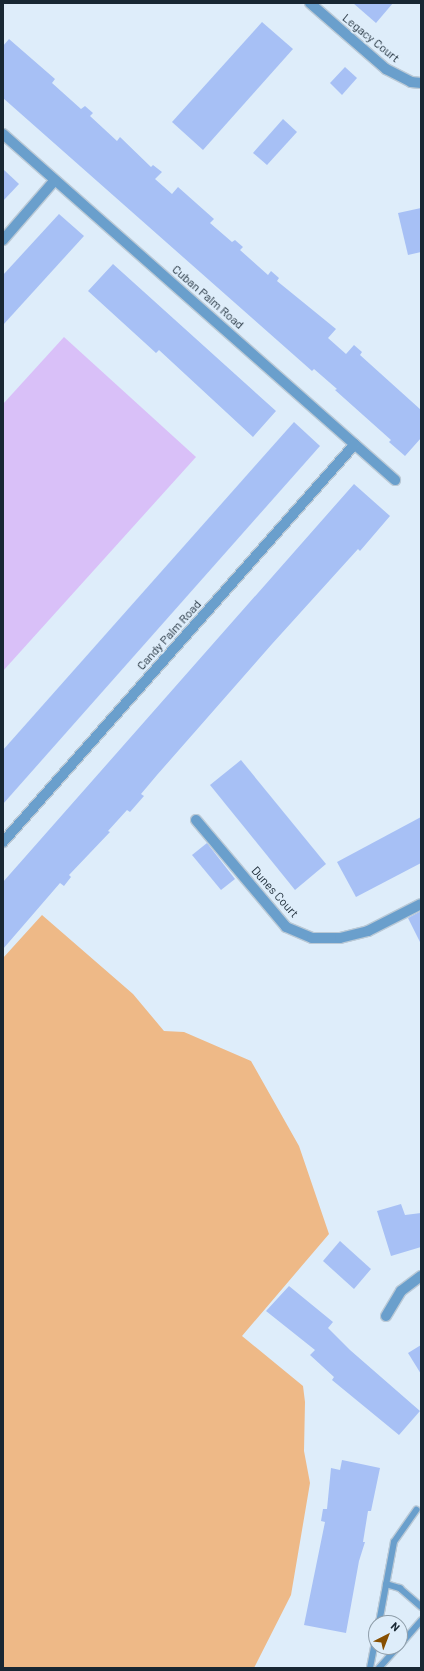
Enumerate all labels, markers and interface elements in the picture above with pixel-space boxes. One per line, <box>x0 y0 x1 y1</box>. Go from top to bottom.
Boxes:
street label: Legacy Court <box>340 11 402 65</box>
street label: Cuban Palm Road <box>169 262 247 332</box>
street label: Candy Palm Road <box>134 597 204 673</box>
street label: Dunes Court <box>248 864 302 920</box>
north arrow <box>368 1615 408 1655</box>
text: N <box>389 1619 403 1634</box>

